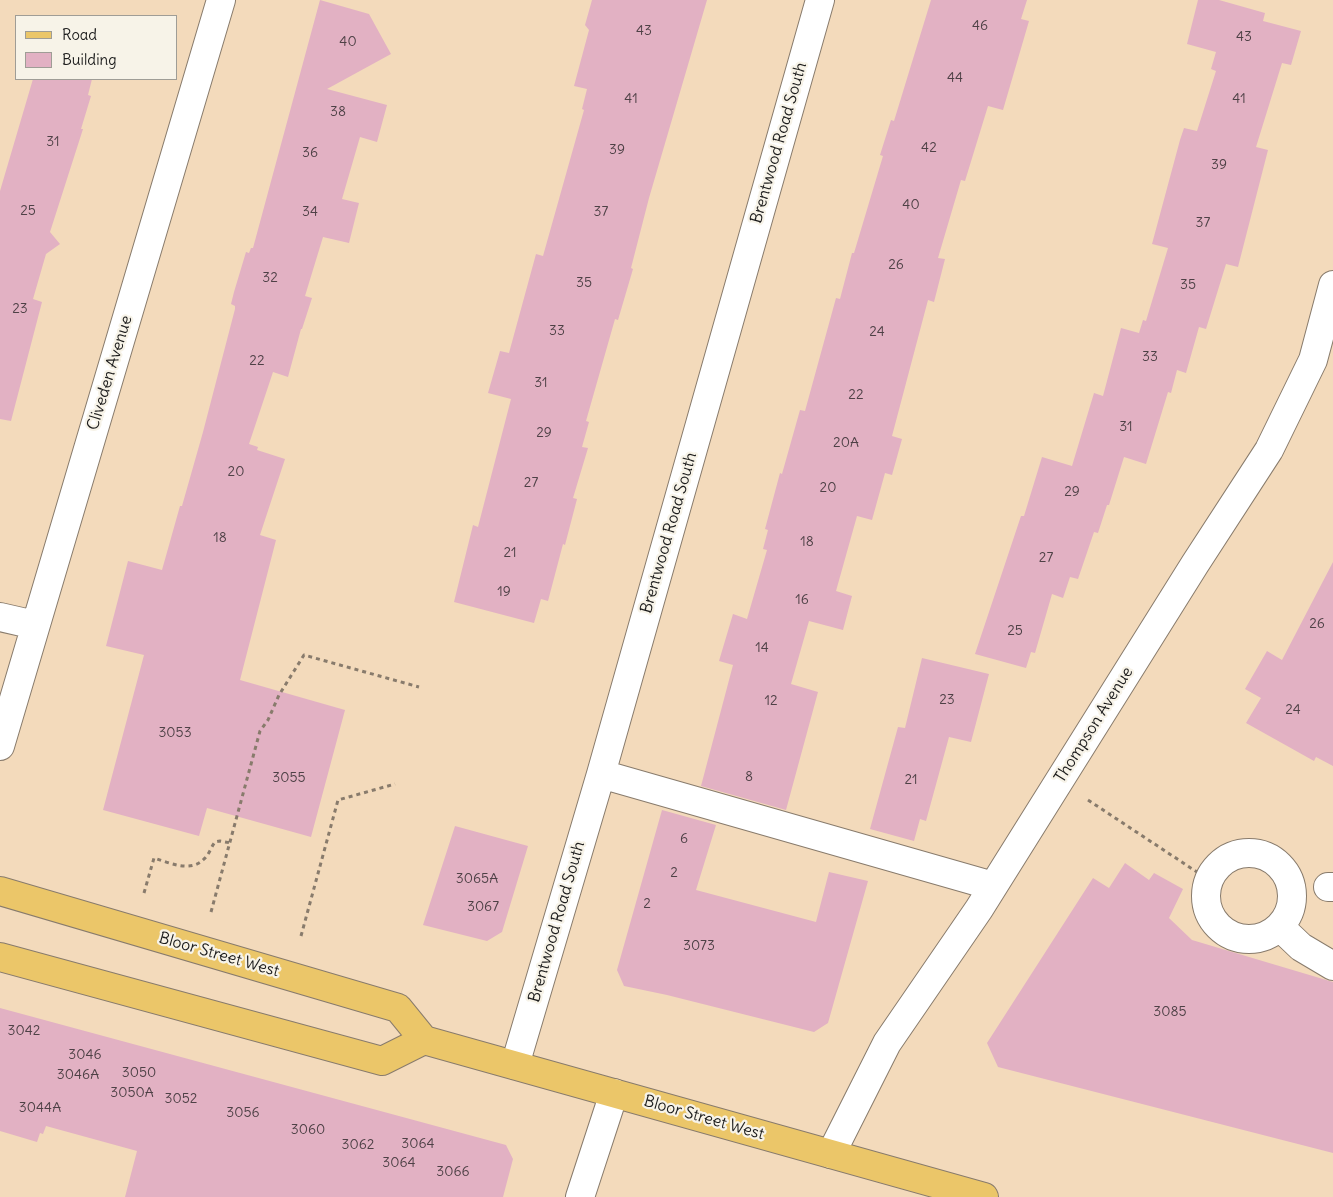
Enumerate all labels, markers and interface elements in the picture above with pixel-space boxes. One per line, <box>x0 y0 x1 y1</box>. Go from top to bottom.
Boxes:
legend <box>15 15 178 80</box>
house number: 46 <box>972 18 988 34</box>
house number: 43 <box>636 23 652 39</box>
text: Road <box>62 25 97 44</box>
house number: 43 <box>1236 29 1252 45</box>
house number: 40 <box>339 34 357 50</box>
text: Building <box>62 50 117 69</box>
street label: Brentwood Road South <box>747 60 811 226</box>
house number: 44 <box>947 70 963 86</box>
house number: 41 <box>624 91 638 107</box>
house number: 41 <box>1232 91 1246 107</box>
house number: 38 <box>330 104 346 120</box>
house number: 31 <box>46 134 60 150</box>
house number: 42 <box>921 140 937 156</box>
house number: 39 <box>609 142 625 158</box>
house number: 36 <box>302 145 318 161</box>
house number: 39 <box>1211 157 1227 173</box>
house number: 40 <box>902 197 920 213</box>
house number: 25 <box>20 203 36 219</box>
house number: 34 <box>302 204 318 220</box>
house number: 37 <box>594 204 608 220</box>
house number: 37 <box>1196 215 1210 231</box>
house number: 26 <box>888 257 904 273</box>
house number: 32 <box>262 270 278 286</box>
house number: 35 <box>576 275 592 291</box>
house number: 35 <box>1180 277 1196 293</box>
house number: 23 <box>12 301 28 317</box>
street label: Cliveden Avenue <box>83 313 137 433</box>
house number: 33 <box>549 323 565 339</box>
house number: 24 <box>869 324 885 340</box>
house number: 33 <box>1142 349 1158 365</box>
house number: 22 <box>249 353 265 369</box>
house number: 31 <box>534 375 548 391</box>
house number: 22 <box>848 387 864 403</box>
house number: 31 <box>1119 419 1133 435</box>
house number: 29 <box>536 425 552 441</box>
house number: 20A <box>833 435 859 451</box>
street label: Brentwood Road South <box>637 450 701 616</box>
house number: 20 <box>228 464 244 480</box>
house number: 27 <box>524 475 538 491</box>
house number: 20 <box>820 480 836 496</box>
house number: 29 <box>1064 484 1080 500</box>
house number: 18 <box>213 530 227 546</box>
house number: 18 <box>800 534 814 550</box>
house number: 21 <box>503 545 517 561</box>
house number: 27 <box>1039 550 1053 566</box>
house number: 19 <box>497 584 511 600</box>
house number: 16 <box>795 592 809 608</box>
house number: 26 <box>1309 616 1325 632</box>
house number: 25 <box>1007 623 1023 639</box>
house number: 14 <box>755 640 769 656</box>
street label: Thompson Avenue <box>1051 664 1137 786</box>
house number: 23 <box>939 692 955 708</box>
house number: 12 <box>764 693 778 709</box>
house number: 24 <box>1285 702 1301 718</box>
house number: 3053 <box>158 725 192 741</box>
house number: 8 <box>745 769 753 785</box>
house number: 3055 <box>272 770 306 786</box>
house number: 21 <box>904 772 918 788</box>
house number: 6 <box>680 831 688 847</box>
street label: Brentwood Road South <box>525 839 589 1005</box>
house number: 2 <box>670 865 678 881</box>
house number: 3065A <box>456 871 498 887</box>
house number: 2 <box>643 896 651 912</box>
house number: 3067 <box>467 899 499 915</box>
street label: Bloor Street West <box>157 929 281 981</box>
house number: 3073 <box>683 938 715 954</box>
house number: 3085 <box>1153 1004 1187 1020</box>
house number: 3042 <box>8 1023 40 1039</box>
house number: 3046 <box>68 1047 102 1063</box>
house number: 3050 <box>122 1065 156 1081</box>
house number: 3046A <box>57 1067 99 1083</box>
house number: 3050A <box>110 1085 154 1101</box>
house number: 3052 <box>165 1091 197 1107</box>
street label: Bloor Street West <box>642 1092 766 1144</box>
house number: 3044A <box>19 1100 61 1116</box>
house number: 3056 <box>226 1105 260 1121</box>
house number: 3060 <box>291 1122 325 1138</box>
house number: 3064 <box>401 1136 435 1152</box>
house number: 3062 <box>342 1137 374 1153</box>
house number: 3064 <box>382 1155 416 1171</box>
house number: 3066 <box>436 1164 470 1180</box>

